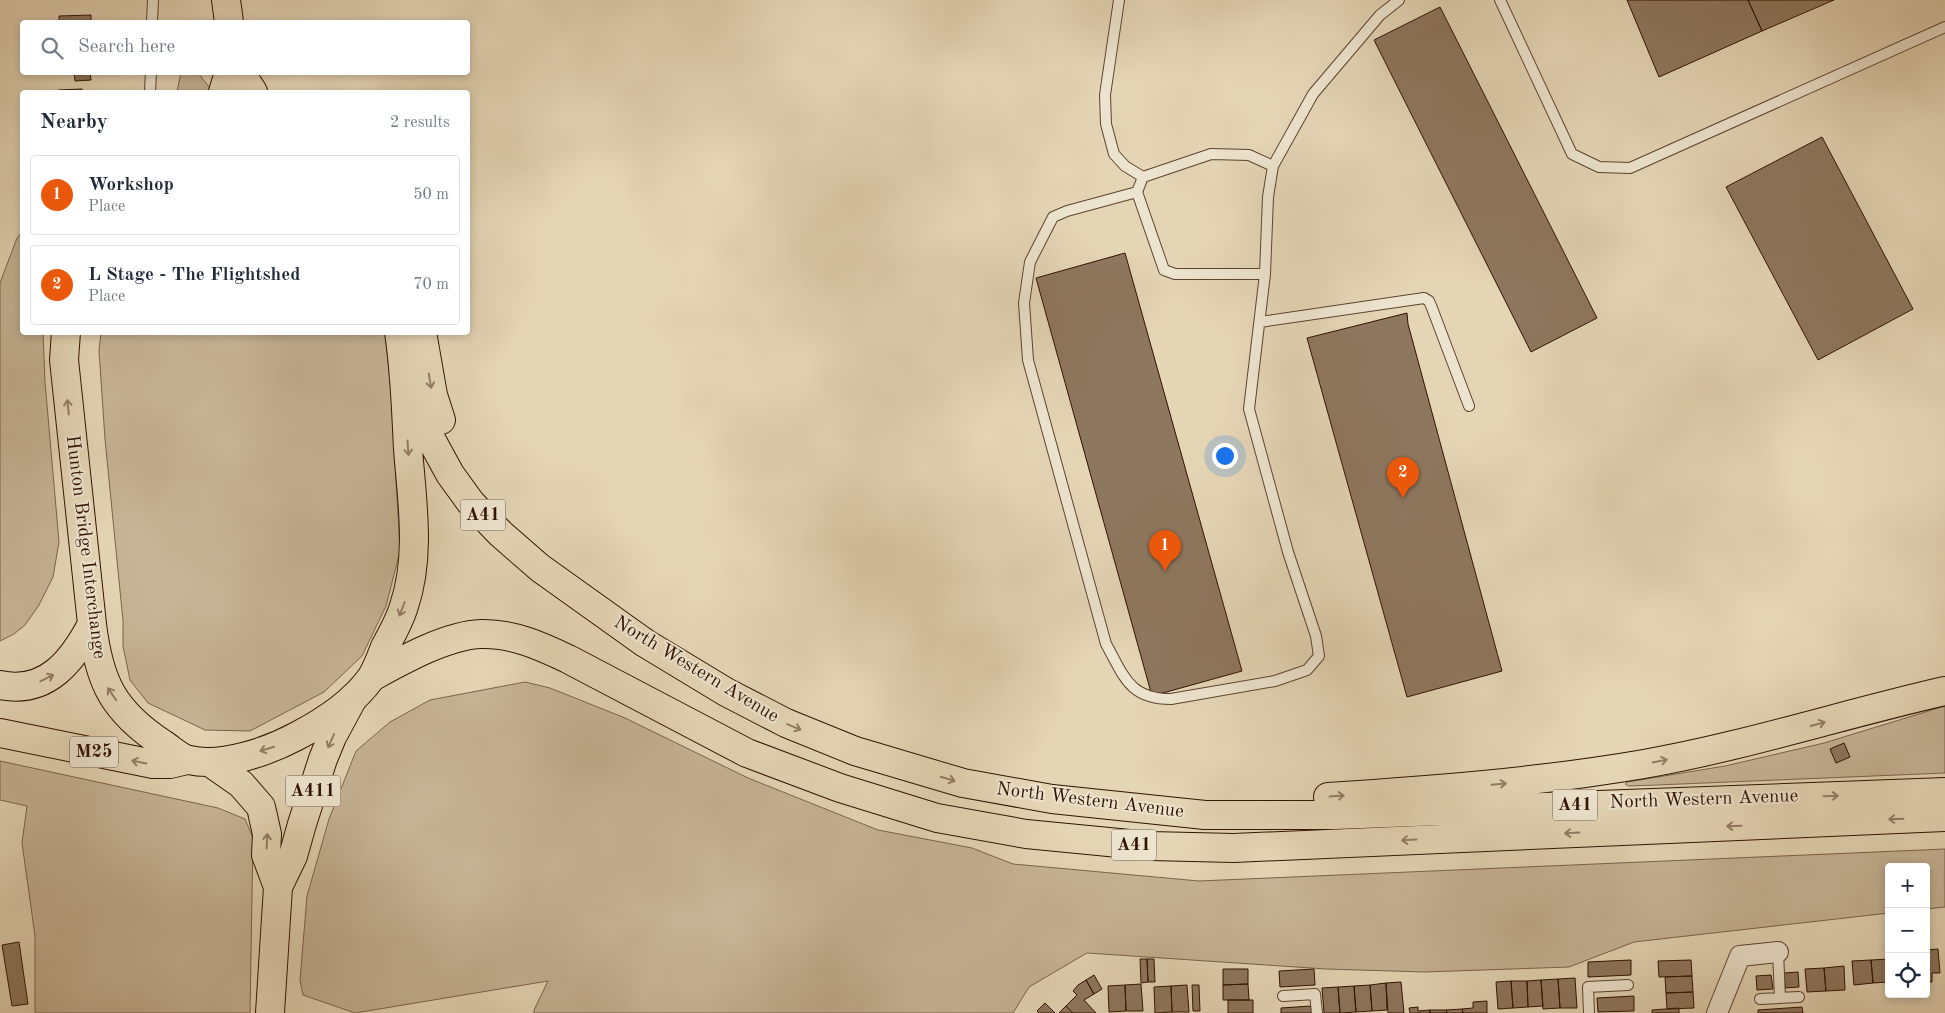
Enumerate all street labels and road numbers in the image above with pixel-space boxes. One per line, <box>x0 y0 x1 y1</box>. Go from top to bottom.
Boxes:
street label: Hunton Bridge Interchange <box>62 434 108 660</box>
road number: A41 <box>460 500 506 530</box>
street label: North Western Avenue <box>610 613 782 727</box>
road number: M25 <box>70 736 118 768</box>
road number: A411 <box>286 776 340 806</box>
street label: North Western Avenue <box>995 780 1185 822</box>
street label: North Western Avenue <box>1609 787 1799 813</box>
road number: A41 <box>1552 790 1598 820</box>
road number: A41 <box>1112 830 1156 860</box>

